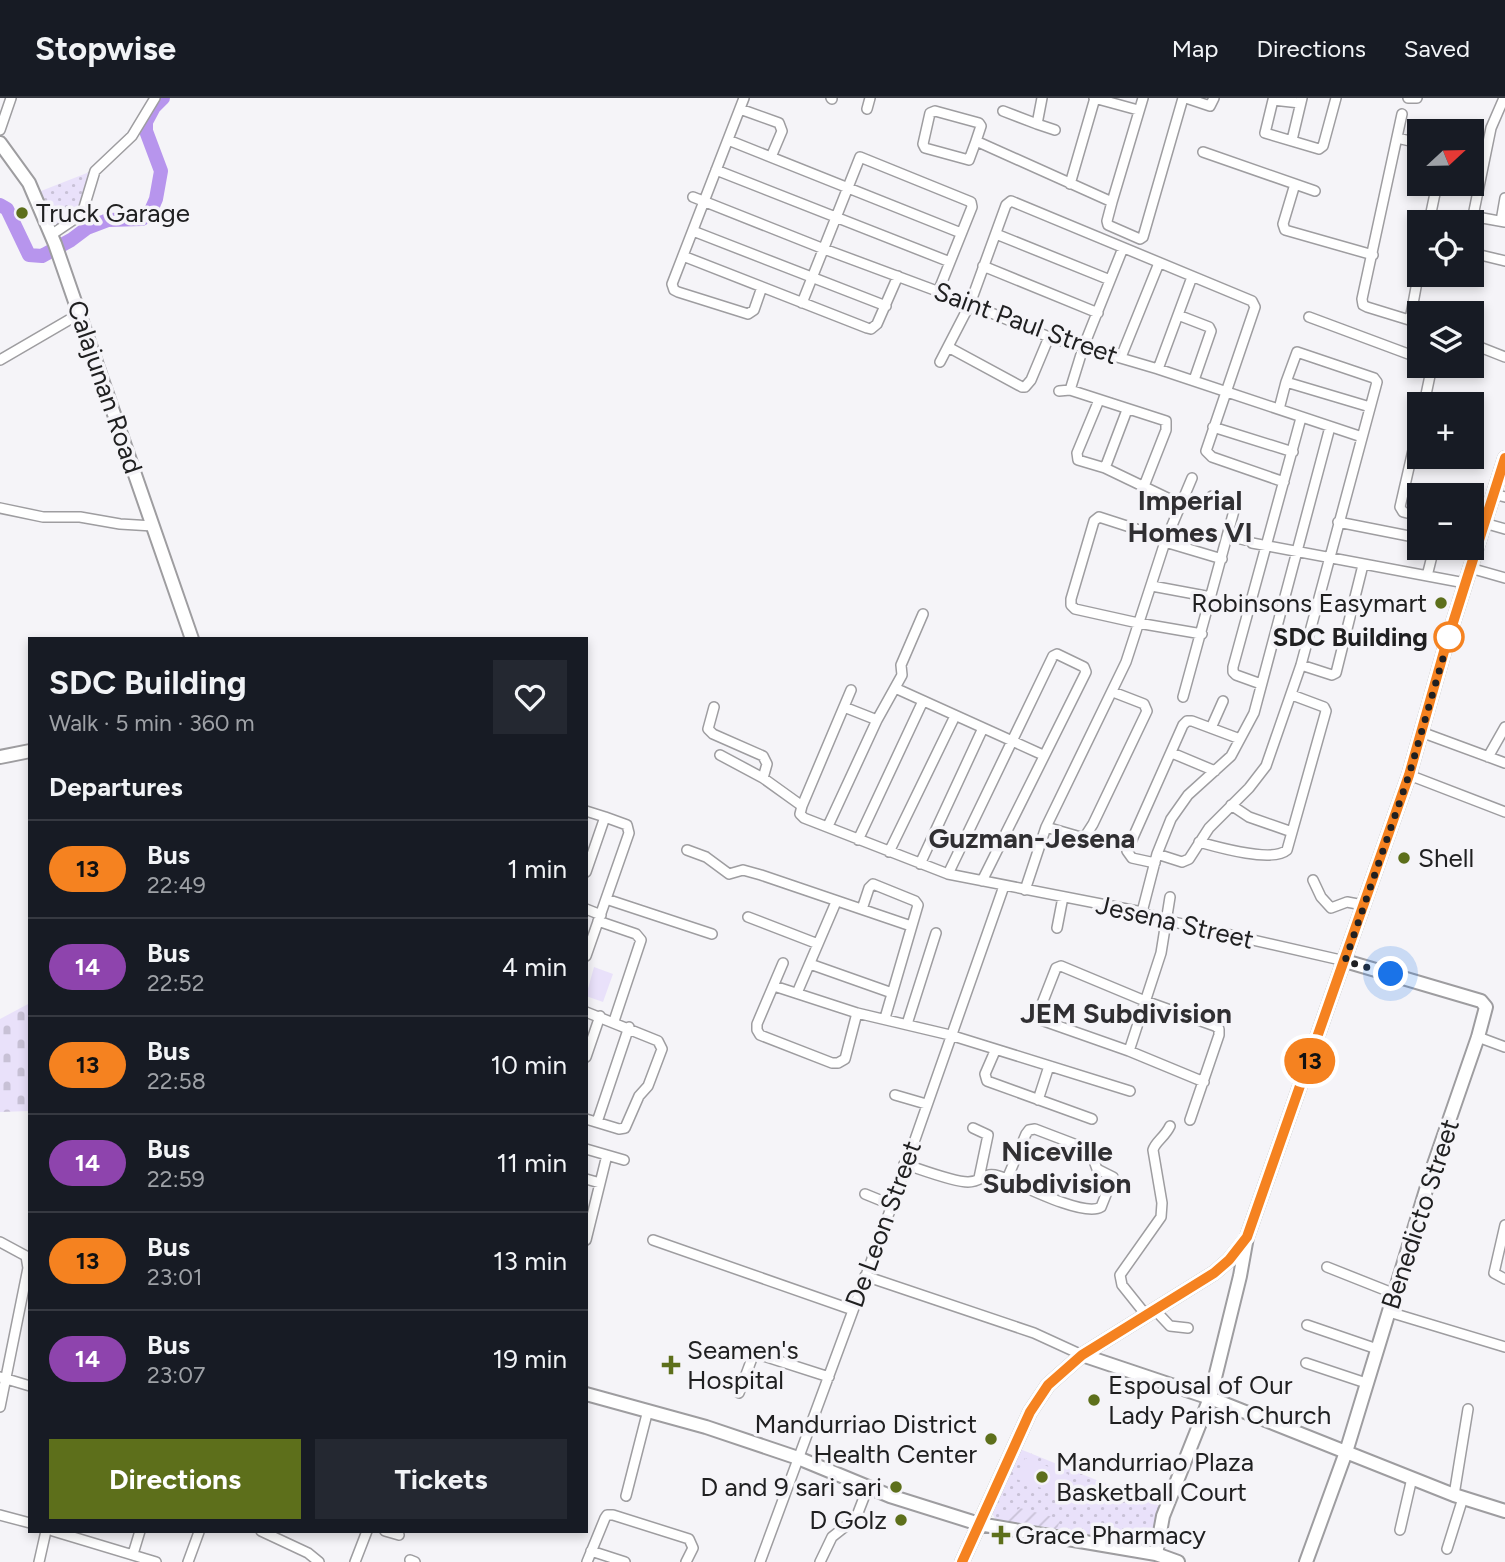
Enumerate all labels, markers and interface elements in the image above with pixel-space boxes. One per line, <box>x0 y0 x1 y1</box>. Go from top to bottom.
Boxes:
text: Stopwise <box>35 29 176 68</box>
text: Map <box>1172 34 1218 63</box>
text: Directions <box>1256 34 1366 63</box>
text: Saved <box>1404 34 1470 63</box>
north arrow <box>1407 119 1484 196</box>
map controls <box>1407 119 1484 560</box>
place label: Truck Garage <box>36 197 190 229</box>
marker: Truck Garage <box>14 205 30 221</box>
button: locate <box>1407 210 1484 287</box>
street label: Saint Paul Street <box>930 275 1123 371</box>
street label: Calajunan Road <box>60 296 150 478</box>
button: layers <box>1407 301 1484 378</box>
button: + <box>1407 392 1484 469</box>
district label: Imperial Homes VI <box>1127 483 1253 549</box>
button: − <box>1407 483 1484 560</box>
place label: Robinsons Easymart <box>1191 587 1427 619</box>
marker: Robinsons Easymart <box>1433 595 1449 611</box>
place label: SDC Building <box>1272 621 1428 653</box>
marker: SDC Building <box>1434 622 1464 652</box>
button: heart <box>493 660 567 734</box>
text: SDC Building <box>49 663 246 702</box>
text: Walk · 5 min · 360 m <box>49 709 255 737</box>
text: Departures <box>49 771 183 803</box>
district label: Guzman-Jesena <box>928 821 1136 855</box>
text: Bus <box>147 839 190 871</box>
place label: Shell <box>1418 842 1474 874</box>
marker: Shell <box>1396 850 1412 866</box>
text: 1 min <box>507 853 567 885</box>
text: 13 <box>76 854 99 883</box>
text: 22:49 <box>147 871 206 899</box>
street label: Jesena Street <box>1093 888 1257 956</box>
text: Bus <box>147 937 190 969</box>
text: 4 min <box>502 951 567 983</box>
text: 14 <box>75 952 100 981</box>
your location <box>1373 956 1408 991</box>
text: 22:52 <box>147 969 205 997</box>
district label: JEM Subdivision <box>1020 996 1232 1030</box>
text: Bus <box>147 1035 190 1067</box>
line badge: 13 <box>1278 1038 1342 1084</box>
text: 13 <box>1298 1046 1322 1075</box>
text: 10 min <box>491 1049 567 1081</box>
text: 13 <box>76 1050 99 1079</box>
text: 22:58 <box>147 1067 206 1095</box>
street label: Benedicto Street <box>1374 1115 1466 1313</box>
text: Bus <box>147 1133 190 1165</box>
district label: Niceville Subdivision <box>982 1134 1132 1200</box>
street label: De Leon Street <box>838 1136 928 1312</box>
text: 11 min <box>496 1147 567 1179</box>
text: 14 <box>75 1148 100 1177</box>
text: 22:59 <box>147 1165 205 1193</box>
text: Bus <box>147 1231 190 1263</box>
text: 13 min <box>493 1245 567 1277</box>
text: 13 <box>76 1246 99 1275</box>
text: 23:01 <box>147 1263 202 1291</box>
text: Bus <box>147 1329 190 1361</box>
place label: Seamen's Hospital <box>687 1334 799 1396</box>
text: 19 min <box>492 1343 567 1375</box>
text: 14 <box>75 1344 100 1373</box>
marker: Seamen's Hospital <box>661 1355 681 1375</box>
text: 23:07 <box>147 1361 205 1389</box>
place label: Espousal of Our Lady Parish Church <box>1108 1369 1331 1431</box>
marker: Espousal of Our Lady Parish Church <box>1086 1392 1102 1408</box>
place label: Mandurriao District Health Center <box>755 1408 977 1470</box>
marker: Mandurriao District Health Center <box>983 1431 999 1447</box>
button: Directions <box>49 1439 301 1519</box>
button: Tickets <box>315 1439 567 1519</box>
place label: Mandurriao Plaza Basketball Court <box>1056 1446 1254 1508</box>
marker: Mandurriao Plaza Basketball Court <box>1034 1469 1050 1485</box>
place label: D and 9 sari sari <box>700 1471 882 1503</box>
marker: D and 9 sari sari <box>888 1479 904 1495</box>
place label: D Golz <box>809 1504 887 1536</box>
marker: D Golz <box>893 1512 909 1528</box>
place label: Grace Pharmacy <box>1015 1519 1206 1551</box>
marker: Grace Pharmacy <box>993 1527 1009 1543</box>

